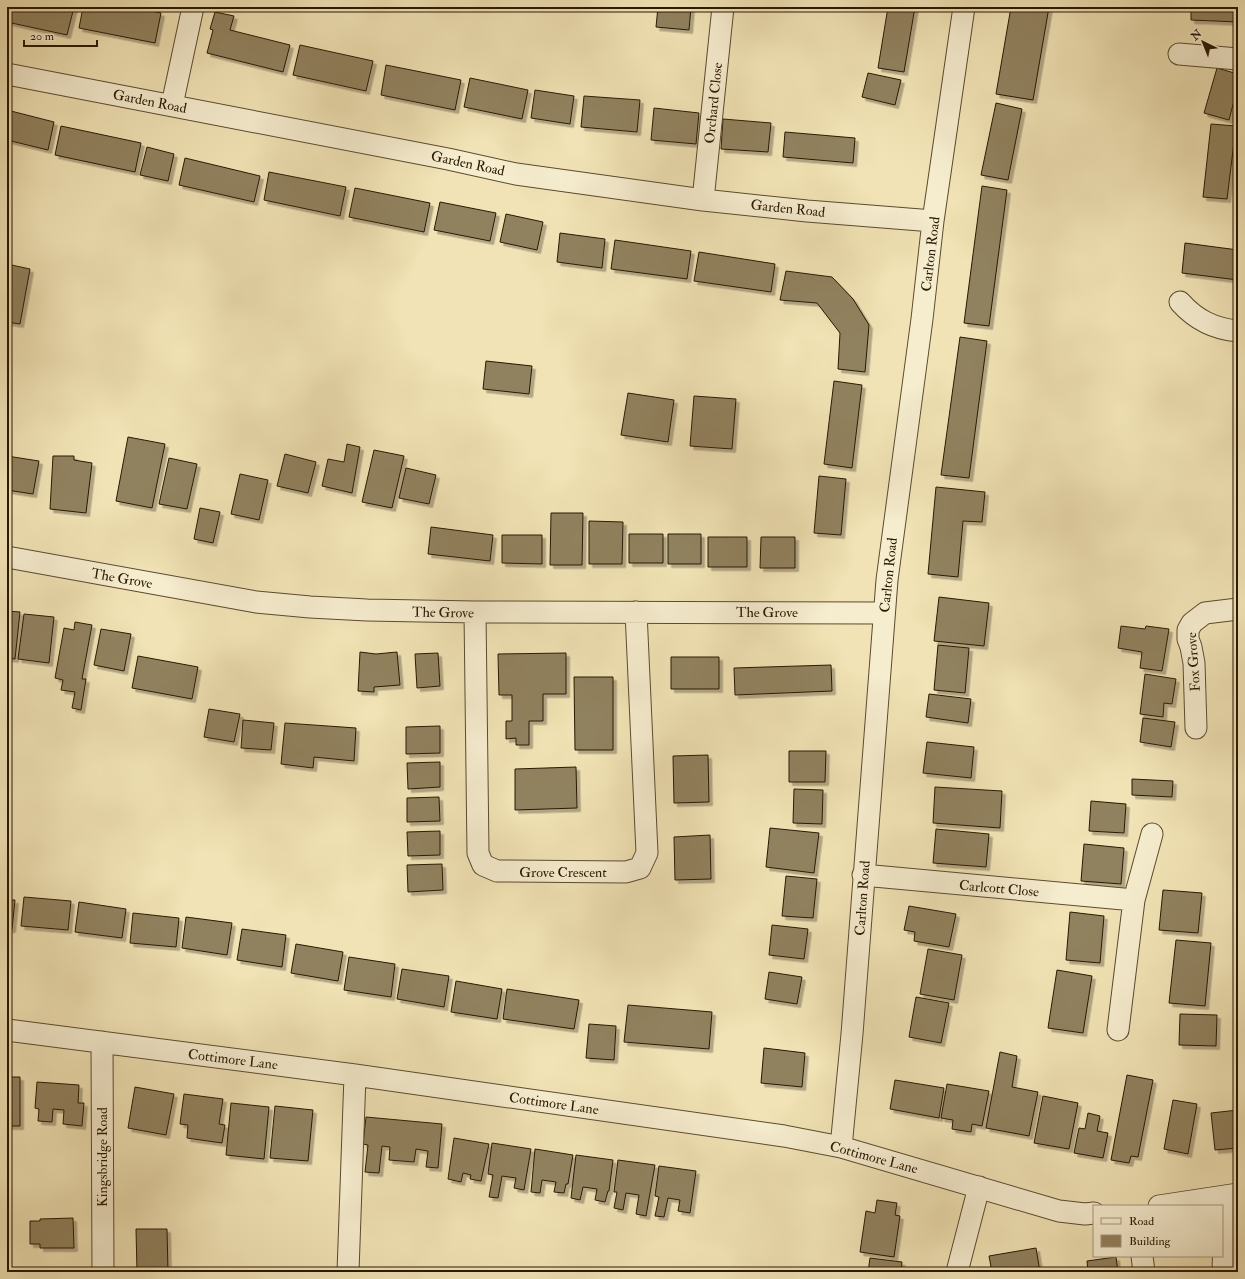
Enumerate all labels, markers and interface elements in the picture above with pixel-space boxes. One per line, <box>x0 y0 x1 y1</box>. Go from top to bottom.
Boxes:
scale bar <box>24 22 97 48</box>
north arrow <box>1183 22 1223 62</box>
text: N <box>1188 26 1205 44</box>
text: 20 m <box>30 29 55 44</box>
street label: Orchard Close <box>701 62 726 144</box>
street label: Garden Road <box>112 86 188 117</box>
street label: Garden Road <box>430 147 506 180</box>
street label: Garden Road <box>750 196 826 221</box>
street label: Carlton Road <box>917 216 944 292</box>
street label: Carlton Road <box>876 537 901 613</box>
street label: The Grove <box>90 565 154 592</box>
street label: The Grove <box>412 603 474 622</box>
street label: The Grove <box>736 604 798 621</box>
street label: Fox Grove <box>1183 632 1204 692</box>
street label: Carlton Road <box>851 860 874 936</box>
street label: Grove Crescent <box>519 864 607 881</box>
street label: Carlcott Close <box>958 877 1040 900</box>
street label: Cottimore Lane <box>187 1046 279 1073</box>
street label: Cottimore Lane <box>508 1089 600 1118</box>
street label: Kingsbridge Road <box>94 1107 111 1207</box>
street label: Cottimore Lane <box>828 1138 920 1177</box>
legend <box>1093 1205 1223 1257</box>
text: Road <box>1129 1214 1154 1229</box>
text: Building <box>1129 1234 1172 1249</box>

